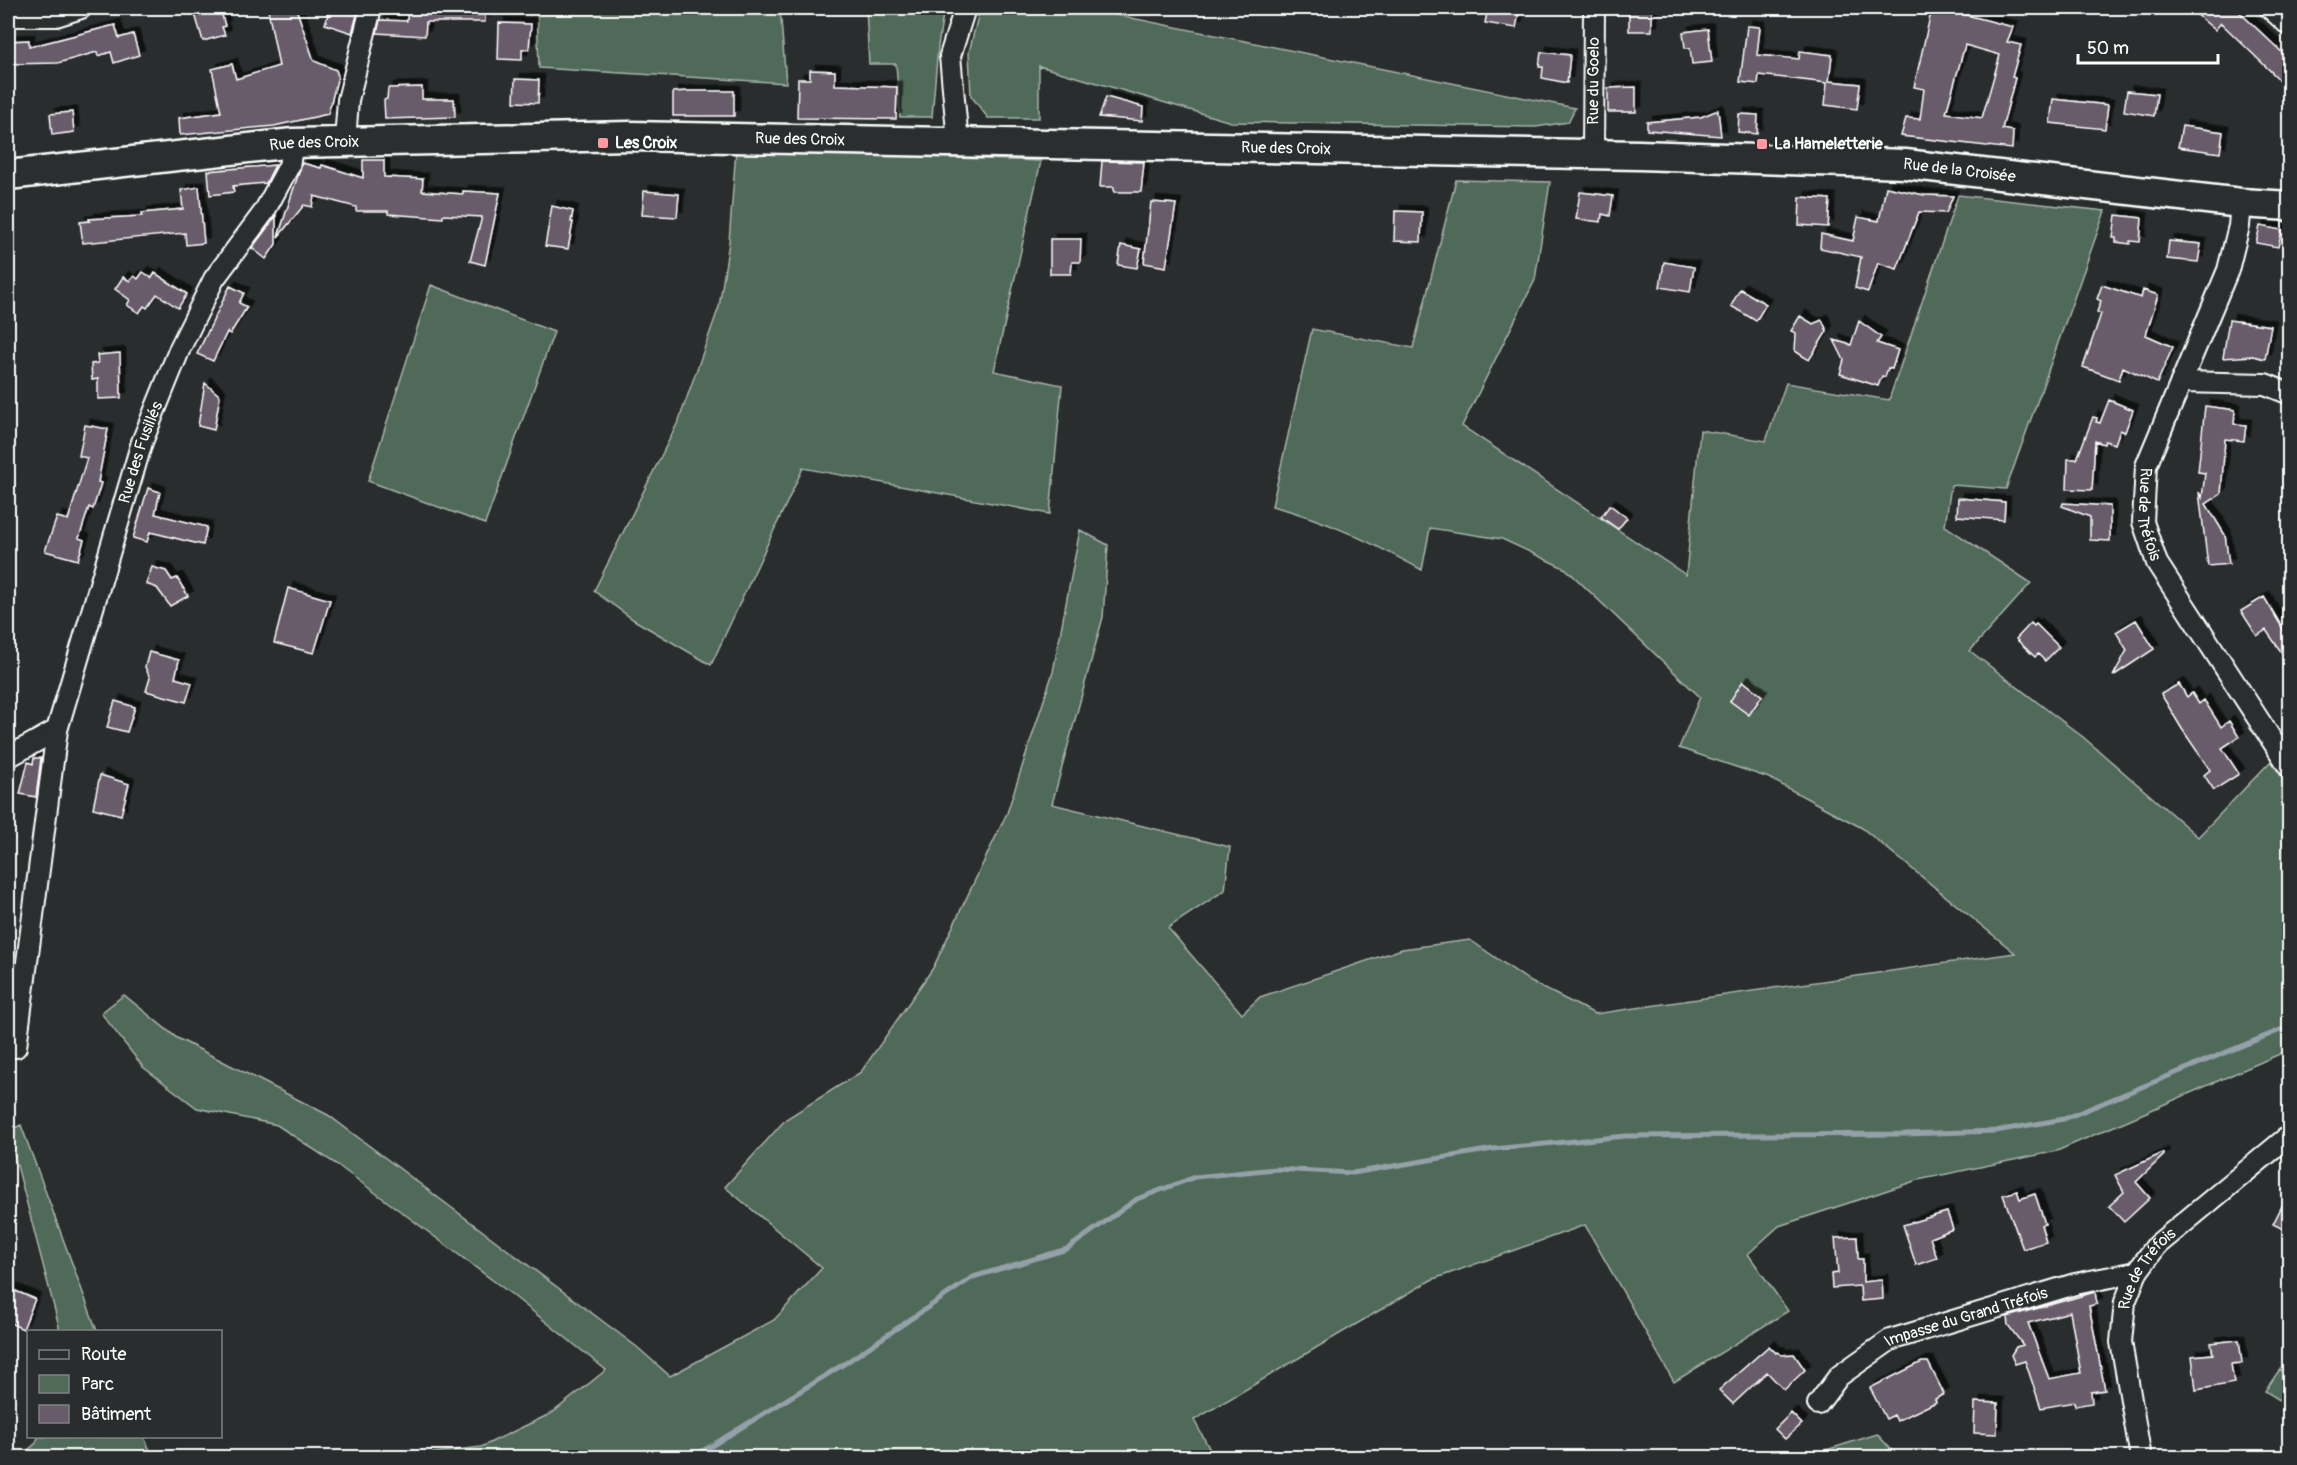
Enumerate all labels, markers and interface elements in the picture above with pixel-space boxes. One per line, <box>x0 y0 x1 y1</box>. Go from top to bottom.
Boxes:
scale bar <box>2078 27 2218 65</box>
street label: Rue du Goelo <box>1583 37 1604 125</box>
text: 50 m <box>2087 37 2129 60</box>
street label: Rue des Croix <box>755 128 845 150</box>
street label: Rue des Croix <box>268 132 359 156</box>
place label: Les Croix <box>615 133 677 153</box>
place label: La Hameletterie <box>1774 134 1884 154</box>
marker: Les Croix <box>596 136 610 150</box>
marker: La Hameletterie <box>1755 137 1769 151</box>
street label: Rue des Croix <box>1241 138 1331 159</box>
street label: Rue de la Croisée <box>1902 154 2017 187</box>
street label: Rue des Fusillés <box>114 398 167 506</box>
street label: Rue de Tréfois <box>2133 467 2166 564</box>
street label: Rue de Tréfois <box>2114 1224 2180 1310</box>
street label: Impasse du Grand Tréfois <box>1880 1283 2050 1351</box>
legend <box>27 1330 222 1438</box>
text: Route <box>81 1343 126 1366</box>
text: Parc <box>81 1373 114 1396</box>
text: Bâtiment <box>81 1403 152 1426</box>

